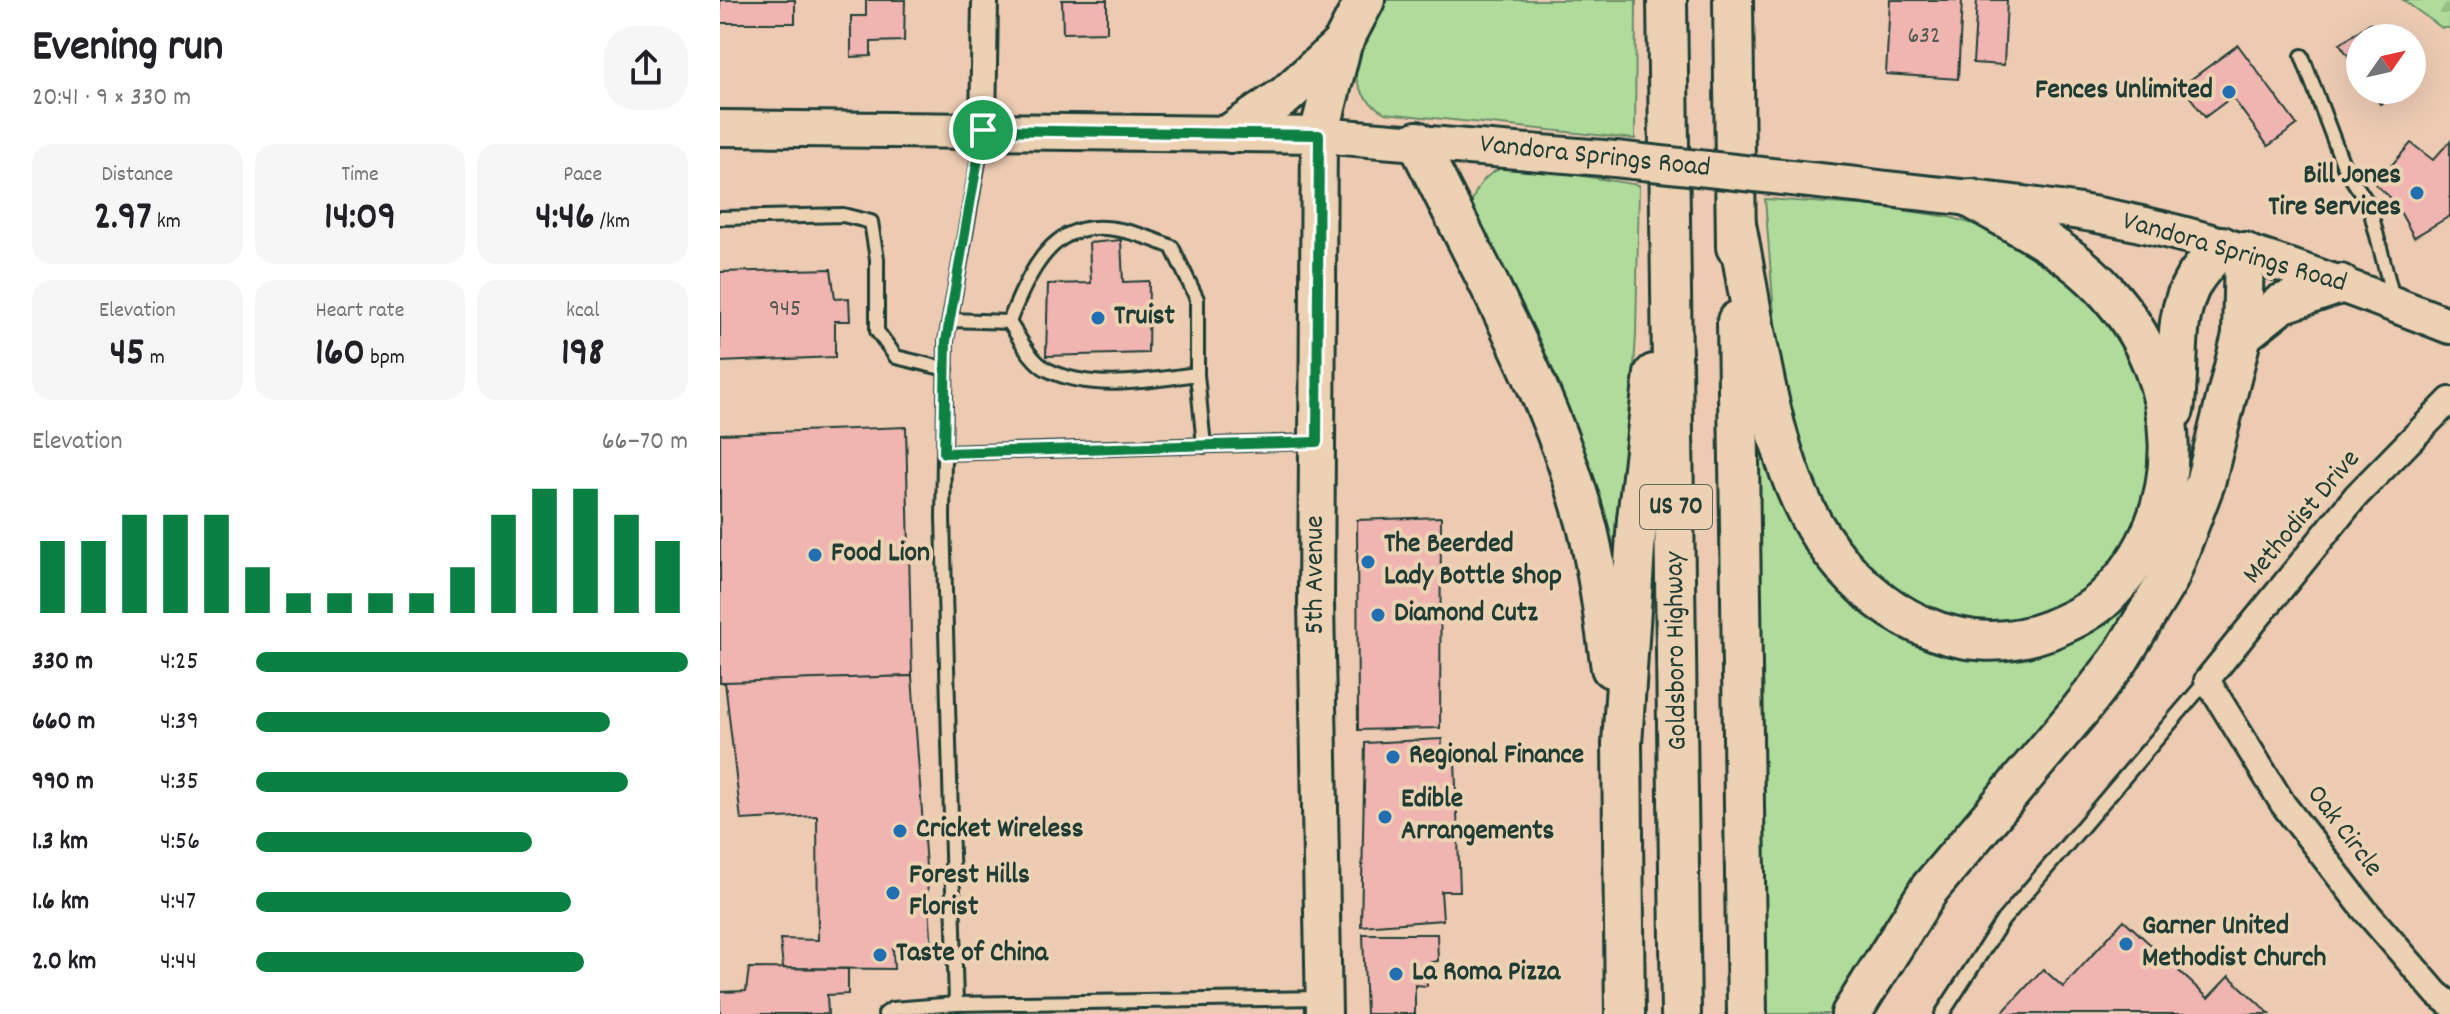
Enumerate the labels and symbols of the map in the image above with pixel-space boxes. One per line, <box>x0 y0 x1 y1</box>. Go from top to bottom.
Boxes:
house number: 632 <box>1908 20 1940 54</box>
north arrow <box>2346 24 2426 104</box>
place label: Fences Unlimited <box>2035 72 2213 112</box>
marker: Fences Unlimited <box>2220 83 2238 101</box>
pin <box>949 96 1017 164</box>
street label: Vandora Springs Road <box>1478 126 1712 190</box>
place label: Bill Jones Tire Services <box>2268 157 2401 229</box>
marker: Bill Jones Tire Services <box>2408 184 2426 202</box>
street label: Vandora Springs Road <box>2117 203 2351 305</box>
house number: 945 <box>769 293 801 327</box>
place label: Truist <box>1114 298 1176 338</box>
marker: Truist <box>1089 309 1107 327</box>
street label: Methodist Drive <box>2235 442 2371 594</box>
road number: US 70 <box>1640 485 1712 529</box>
street label: 5th Avenue <box>1297 515 1337 635</box>
place label: The Beerded Lady Bottle Shop <box>1384 526 1562 598</box>
place label: Food Lion <box>831 535 930 575</box>
marker: Food Lion <box>806 546 824 564</box>
street label: Goldsboro Highway <box>1656 550 1700 751</box>
marker: The Beerded Lady Bottle Shop <box>1359 553 1377 571</box>
place label: Diamond Cutz <box>1394 595 1538 635</box>
marker: Diamond Cutz <box>1369 606 1387 624</box>
place label: Regional Finance <box>1409 737 1584 777</box>
marker: Regional Finance <box>1384 748 1402 766</box>
street label: Oak Circle <box>2295 777 2391 887</box>
place label: Edible Arrangements <box>1401 781 1555 853</box>
marker: Edible Arrangements <box>1376 808 1394 826</box>
place label: Cricket Wireless <box>916 811 1084 851</box>
marker: Cricket Wireless <box>891 822 909 840</box>
place label: Forest Hills Florist <box>909 857 1030 929</box>
marker: Forest Hills Florist <box>884 884 902 902</box>
place label: Garner United Methodist Church <box>2142 908 2327 980</box>
place label: Taste of China <box>896 935 1049 975</box>
marker: Garner United Methodist Church <box>2117 935 2135 953</box>
marker: Taste of China <box>871 946 889 964</box>
place label: La Roma Pizza <box>1412 954 1561 994</box>
marker: La Roma Pizza <box>1387 965 1405 983</box>

